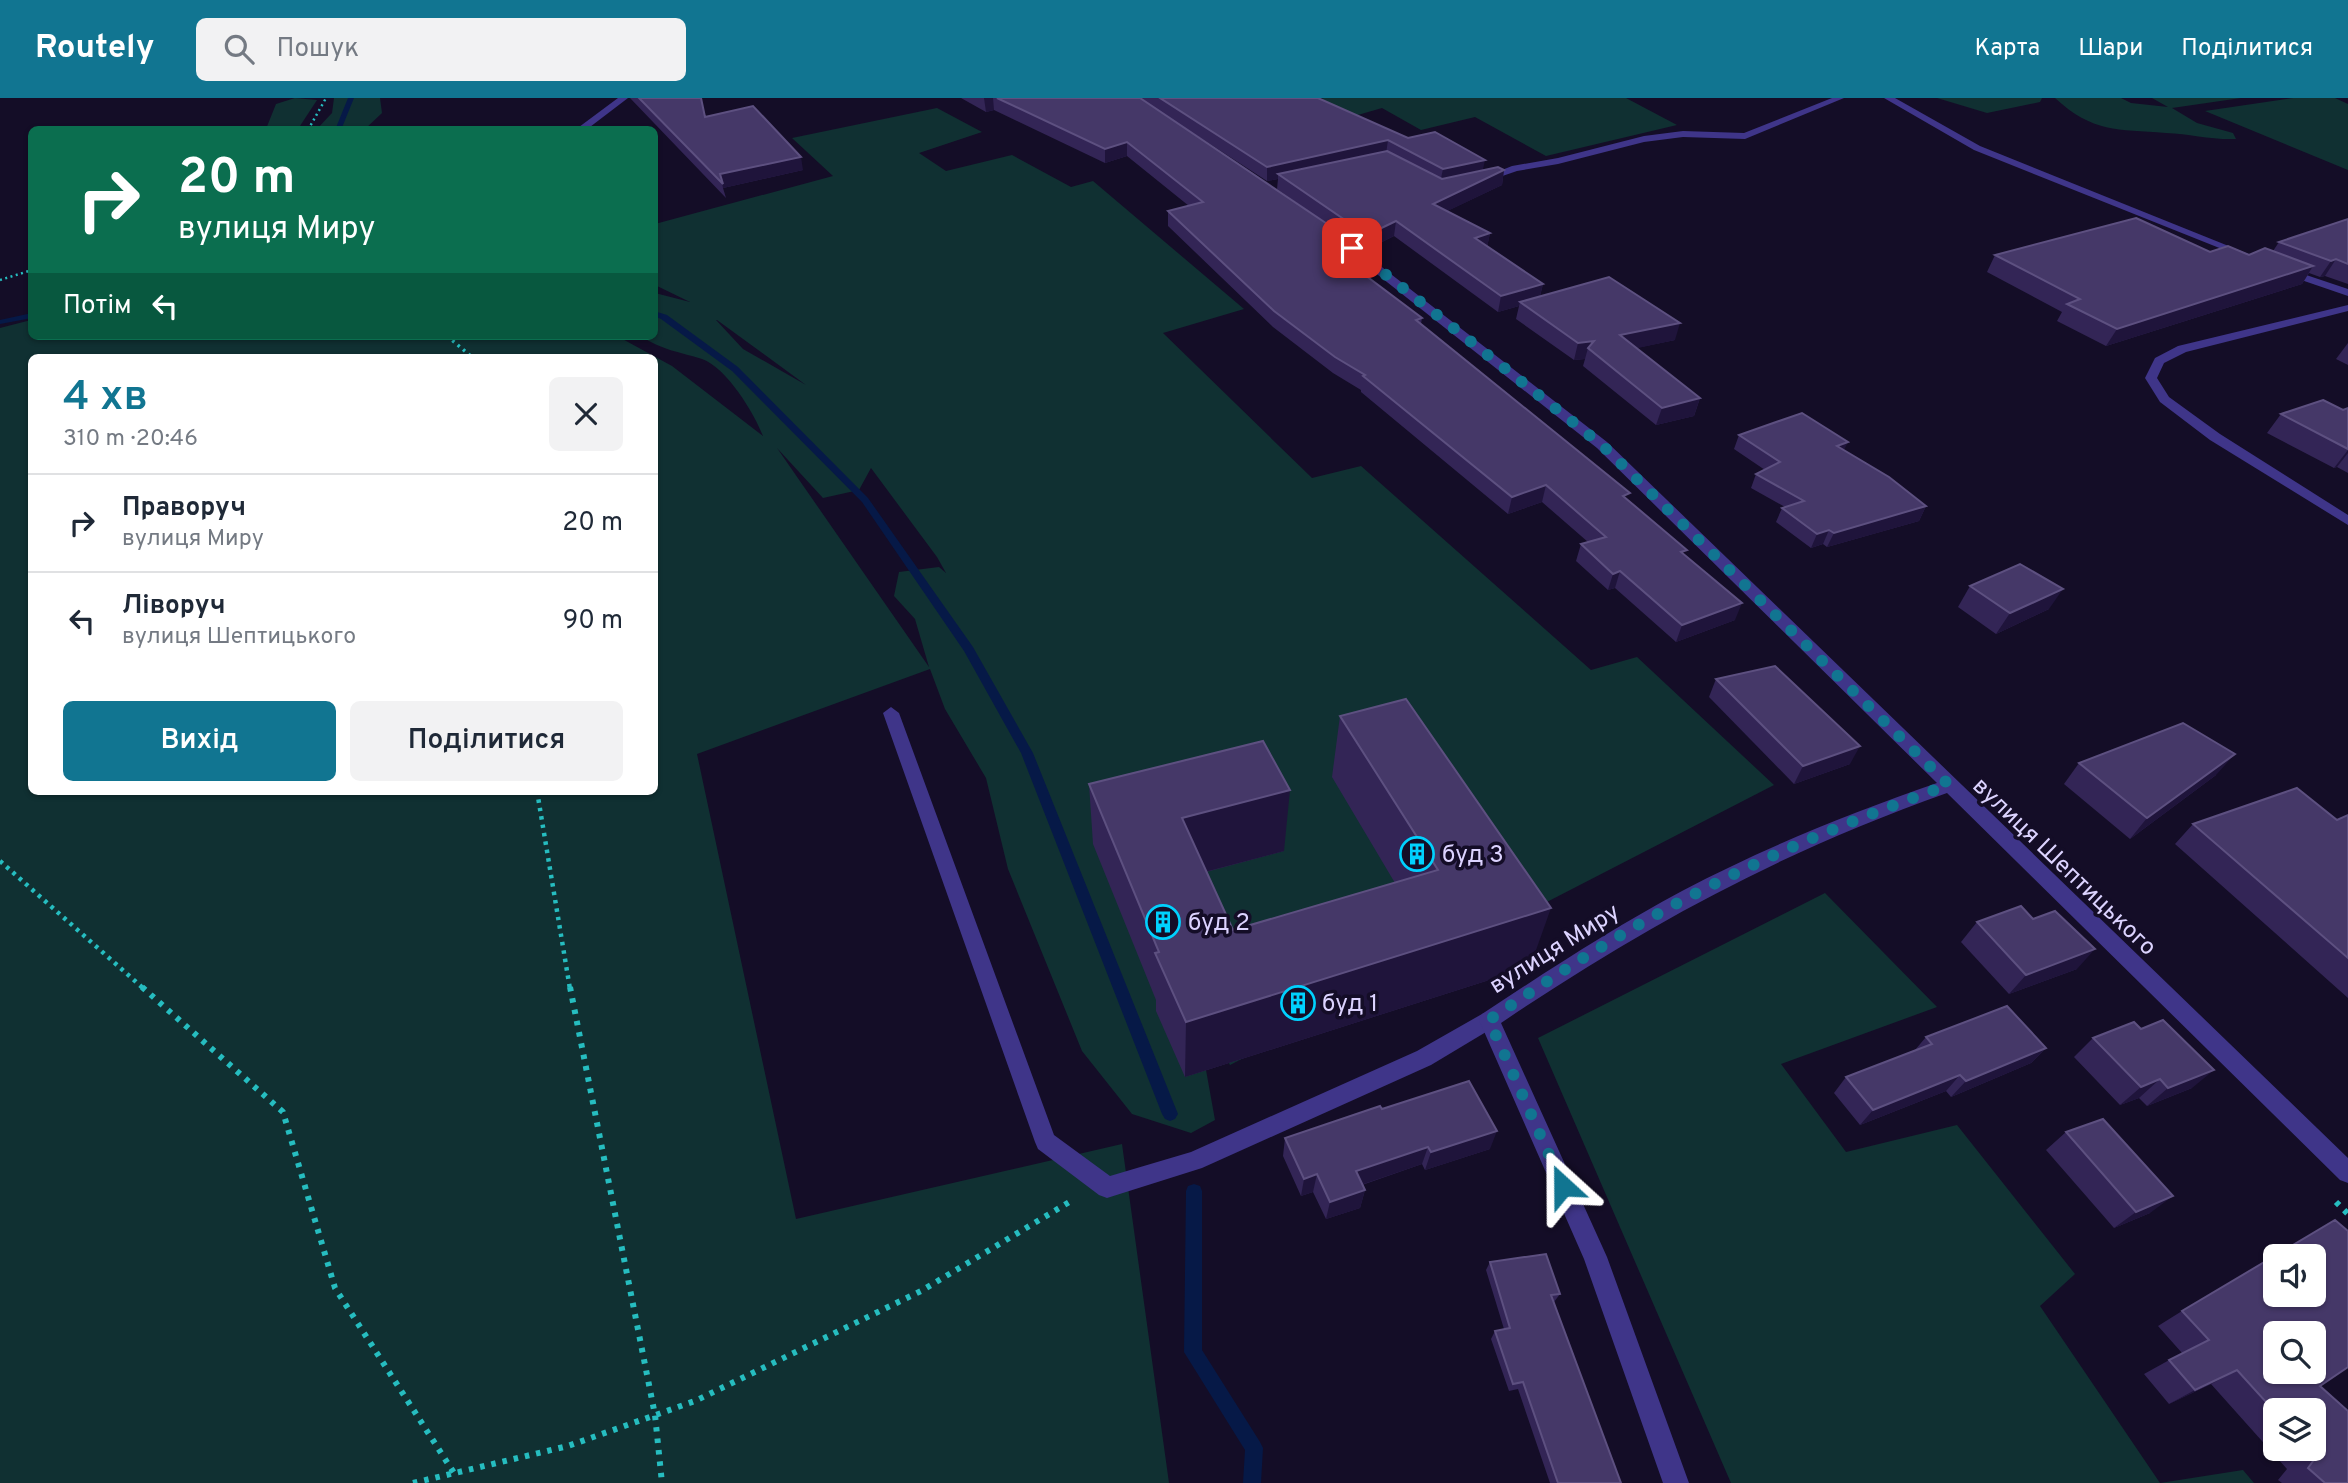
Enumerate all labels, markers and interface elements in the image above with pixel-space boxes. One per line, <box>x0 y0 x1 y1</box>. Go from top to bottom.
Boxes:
search box <box>196 18 686 81</box>
text: Routely <box>35 28 154 70</box>
icon: search <box>220 30 258 68</box>
text: Пошук <box>276 33 359 66</box>
text: Карта <box>1975 34 2040 64</box>
text: Шари <box>2078 34 2143 64</box>
text: Поділитися <box>2181 34 2313 64</box>
text: 20 m <box>178 149 295 211</box>
icon: right <box>63 154 154 245</box>
text: вулиця Миру <box>178 210 375 250</box>
pin <box>1322 218 1382 278</box>
icon: arrive <box>1333 229 1371 267</box>
icon: left <box>146 287 184 325</box>
text: Потім <box>63 290 132 323</box>
text: 4 хв <box>63 372 148 425</box>
button: close <box>549 377 623 451</box>
text: 310 m · 20:46 <box>63 425 198 454</box>
text: Праворуч <box>122 492 246 525</box>
icon: right <box>63 504 101 542</box>
text: 20 m <box>562 507 623 540</box>
text: вулиця Миру <box>122 525 264 554</box>
text: Ліворуч <box>122 590 225 623</box>
icon: left <box>63 602 101 640</box>
text: 90 m <box>563 605 623 638</box>
text: вулиця Шептицького <box>122 623 356 652</box>
button: Вихід <box>63 701 336 781</box>
button: Поділитися <box>350 701 623 781</box>
street label: вулиця Шептицького <box>1965 772 2162 963</box>
building icon: буд 3 <box>1398 835 1436 873</box>
place label: буд 3 <box>1442 841 1504 871</box>
street label: вулиця Миру <box>1484 898 1626 1002</box>
building icon: буд 2 <box>1144 903 1182 941</box>
place label: буд 2 <box>1188 909 1250 939</box>
building icon: буд 1 <box>1279 984 1317 1022</box>
place label: буд 1 <box>1322 990 1378 1020</box>
position arrow <box>1526 1149 1600 1223</box>
map controls <box>2263 1244 2326 1461</box>
button: sound <box>2263 1244 2326 1307</box>
button: search <box>2263 1321 2326 1384</box>
button: layers <box>2263 1398 2326 1461</box>

